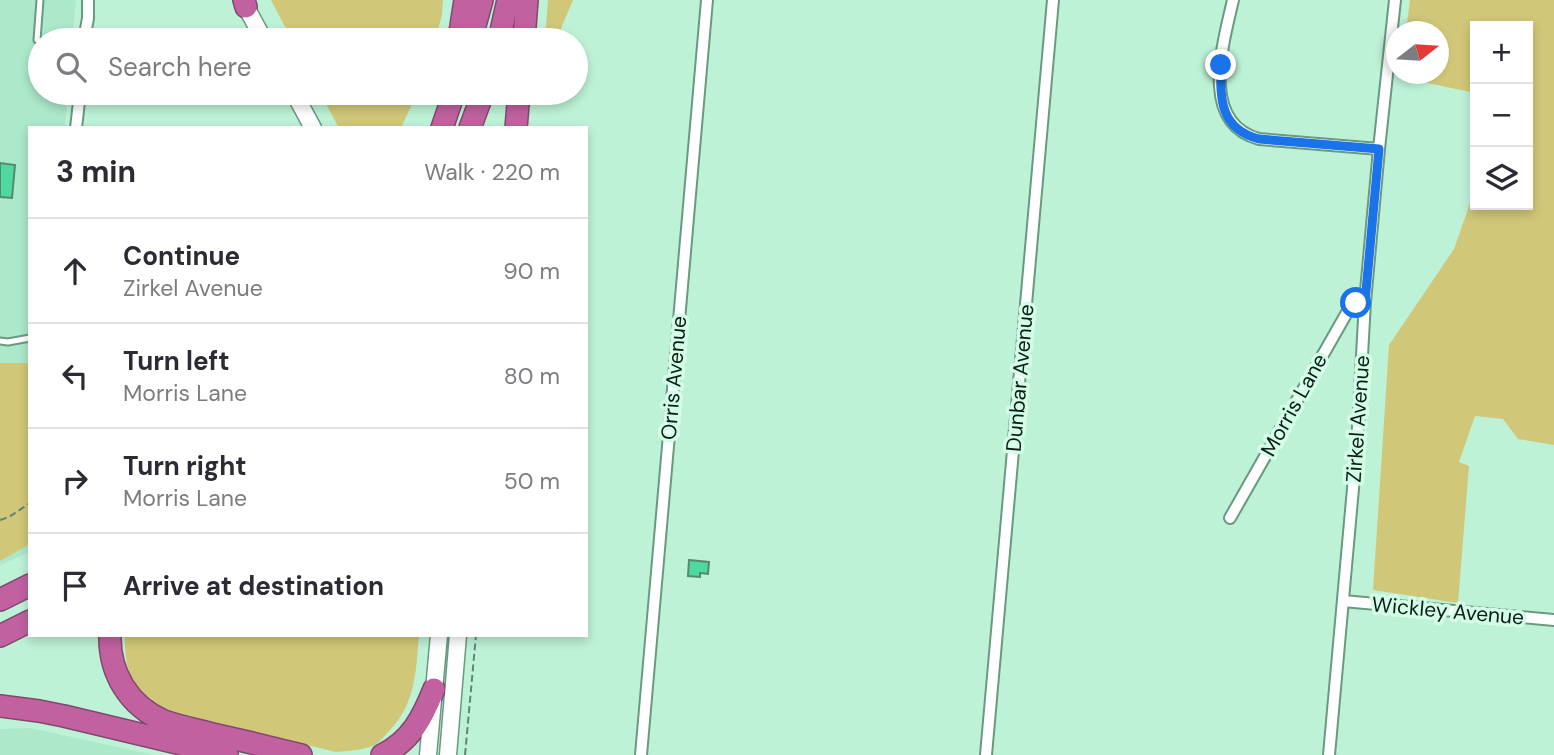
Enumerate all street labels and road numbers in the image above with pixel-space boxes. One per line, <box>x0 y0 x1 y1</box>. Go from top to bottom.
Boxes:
street label: Dunbar Avenue <box>1000 303 1040 453</box>
street label: Orris Avenue <box>655 315 693 441</box>
street label: Morris Lane <box>1254 349 1334 461</box>
street label: Zirkel Avenue <box>1340 354 1376 484</box>
street label: Wickley Avenue <box>1371 590 1525 632</box>

